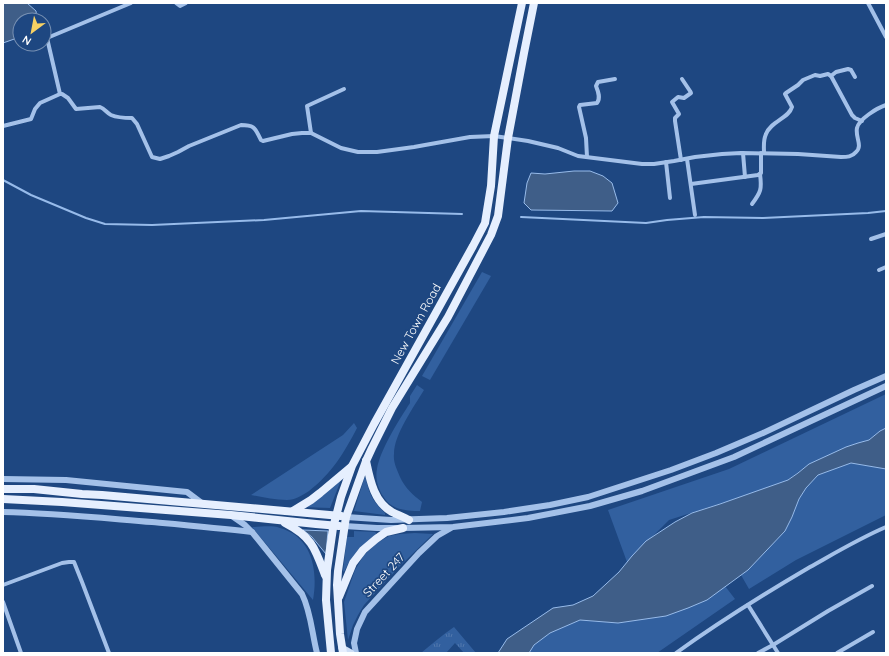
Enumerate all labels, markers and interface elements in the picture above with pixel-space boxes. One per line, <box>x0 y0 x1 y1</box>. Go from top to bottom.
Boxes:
north arrow <box>12 12 52 52</box>
text: N <box>20 32 34 49</box>
street label: New Town Road <box>387 281 444 367</box>
street label: Street 247 <box>360 550 408 600</box>

